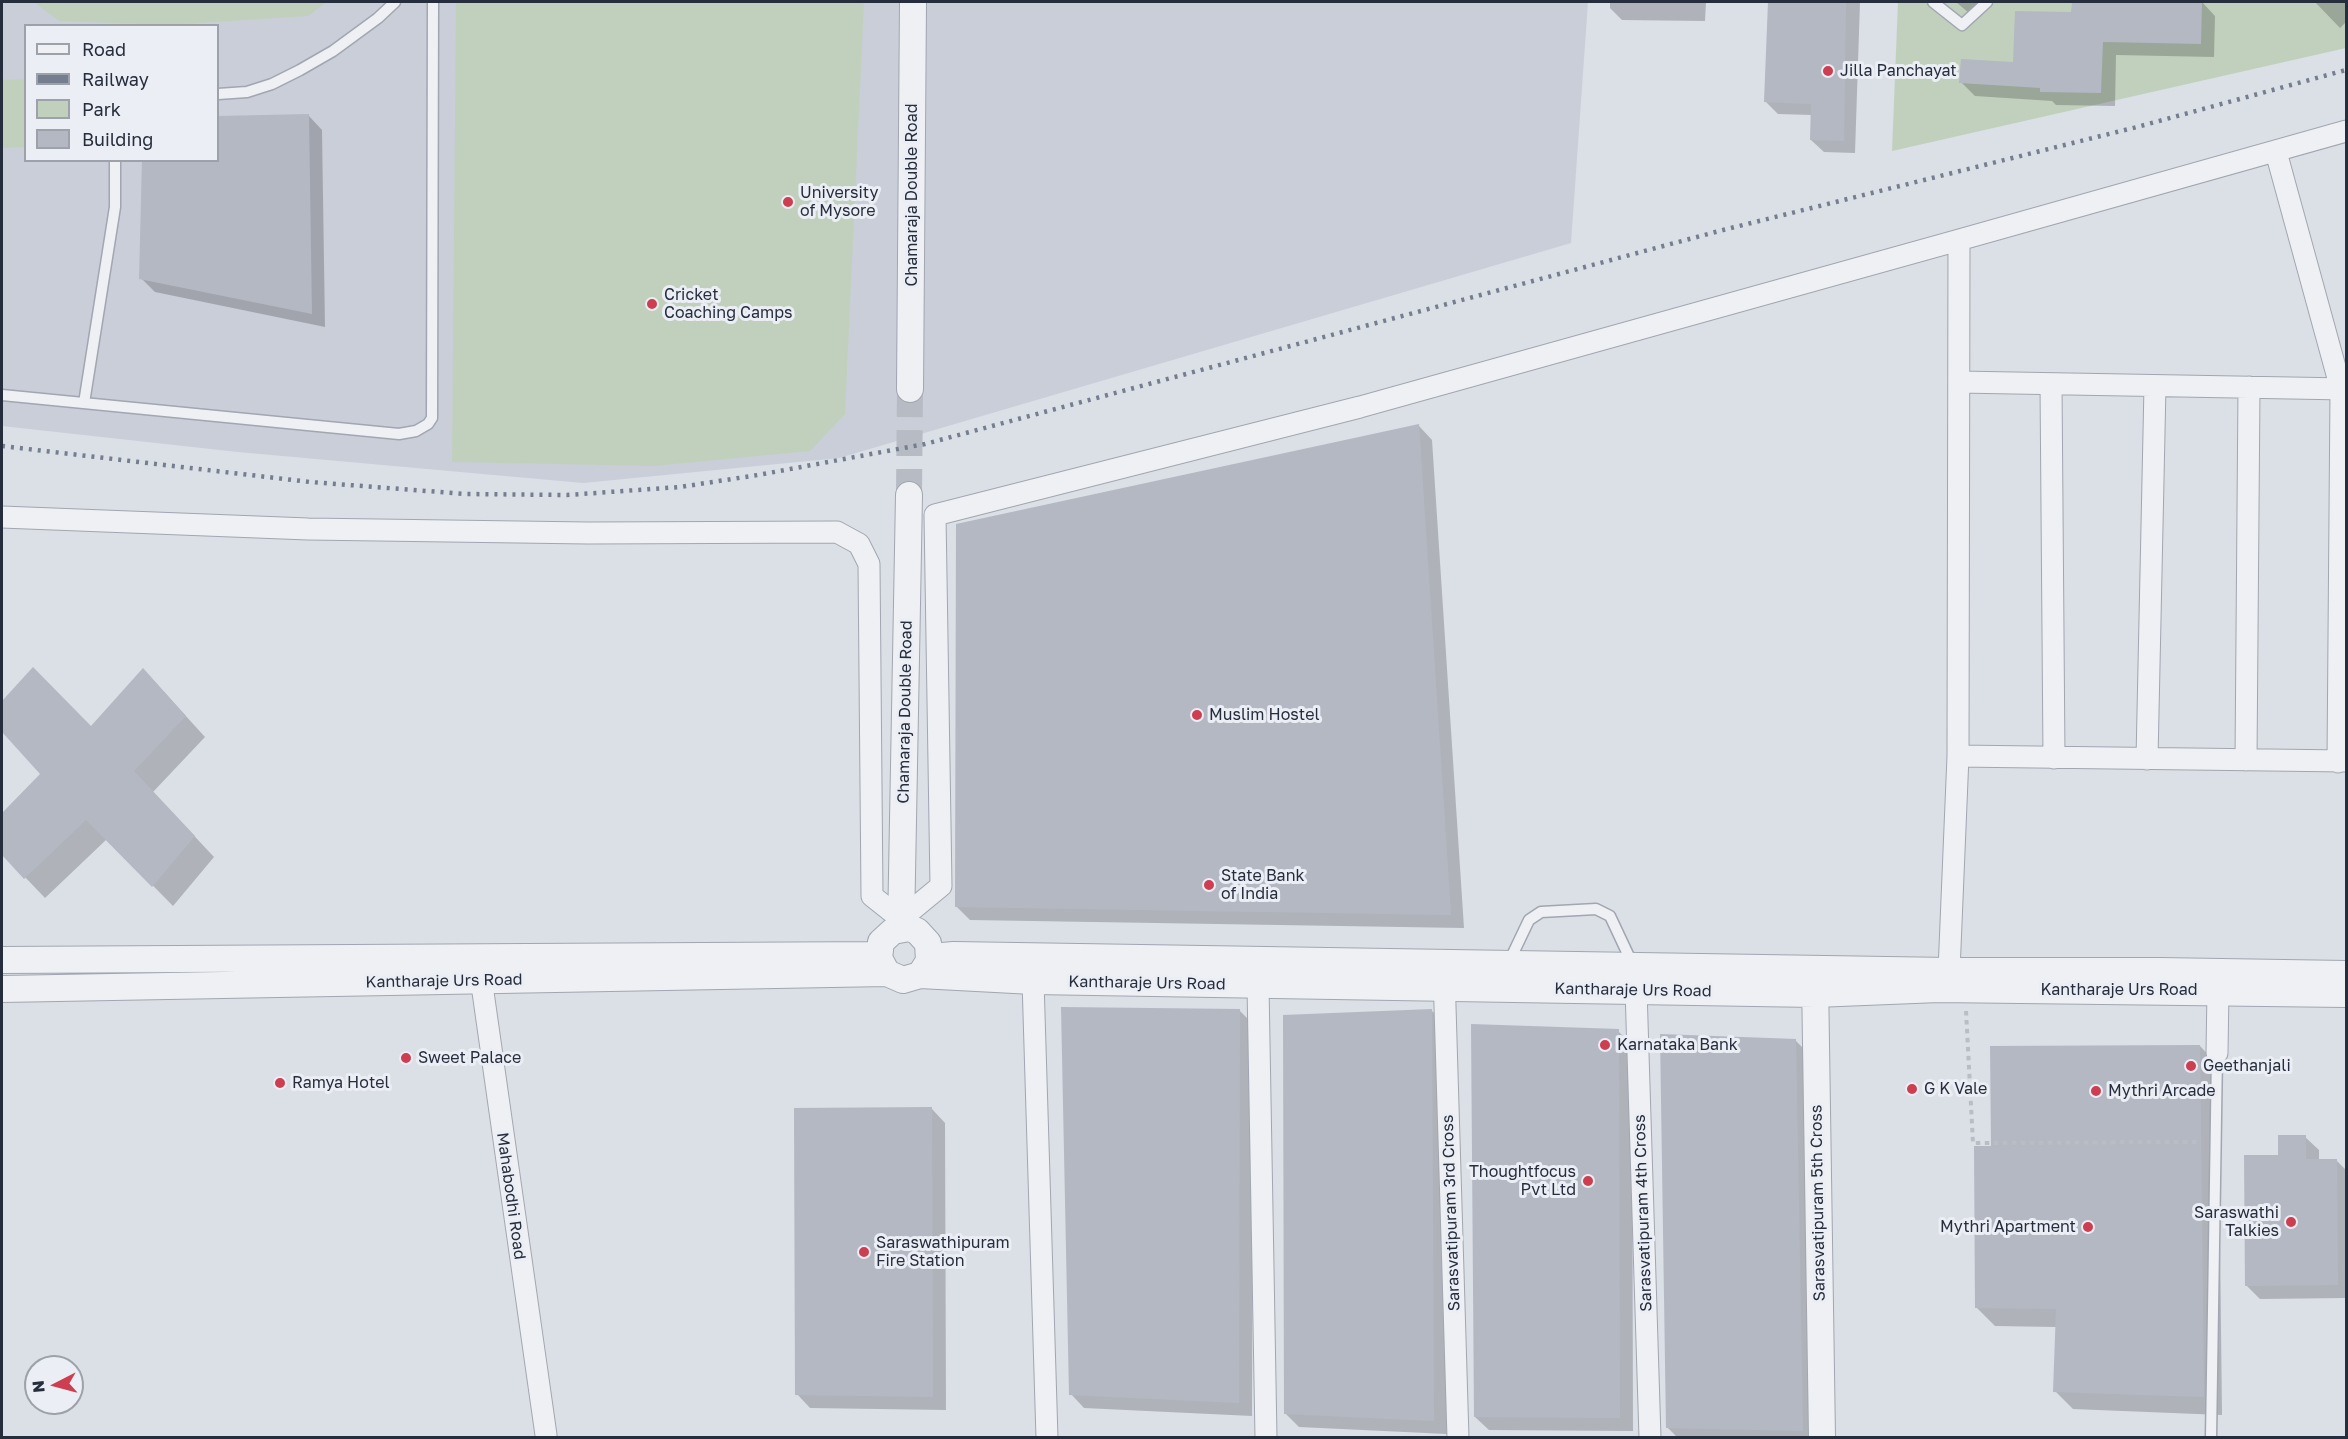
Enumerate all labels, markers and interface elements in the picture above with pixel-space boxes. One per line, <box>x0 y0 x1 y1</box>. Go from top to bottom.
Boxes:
legend <box>24 24 219 162</box>
text: Road <box>82 38 126 60</box>
place label: Jilla Panchayat <box>1840 61 1957 81</box>
marker: Jilla Panchayat <box>1821 64 1835 78</box>
text: Railway <box>82 68 149 90</box>
text: Park <box>82 98 121 120</box>
street label: Chamaraja Double Road <box>902 103 922 287</box>
text: Building <box>82 128 153 150</box>
place label: University of Mysore <box>800 183 878 221</box>
marker: University of Mysore <box>781 195 795 209</box>
place label: Cricket Coaching Camps <box>664 285 792 323</box>
marker: Cricket Coaching Camps <box>645 297 659 311</box>
street label: Chamaraja Double Road <box>894 620 916 804</box>
place label: Muslim Hostel <box>1209 705 1320 725</box>
marker: Muslim Hostel <box>1190 708 1204 722</box>
place label: State Bank of India <box>1221 866 1305 904</box>
marker: State Bank of India <box>1202 878 1216 892</box>
street label: Kantharaje Urs Road <box>365 970 523 992</box>
street label: Kantharaje Urs Road <box>1068 972 1226 994</box>
street label: Kantharaje Urs Road <box>1554 979 1712 1001</box>
street label: Kantharaje Urs Road <box>2040 980 2198 1000</box>
place label: Karnataka Bank <box>1617 1035 1738 1055</box>
marker: Karnataka Bank <box>1598 1038 1612 1052</box>
place label: Sweet Palace <box>418 1048 521 1068</box>
marker: Sweet Palace <box>399 1051 413 1065</box>
place label: Geethanjali <box>2203 1056 2291 1076</box>
marker: Geethanjali <box>2184 1059 2198 1073</box>
place label: Ramya Hotel <box>292 1073 390 1093</box>
marker: Ramya Hotel <box>273 1076 287 1090</box>
place label: G K Vale <box>1924 1079 1987 1099</box>
place label: Mythri Arcade <box>2108 1081 2216 1101</box>
marker: G K Vale <box>1905 1082 1919 1096</box>
marker: Mythri Arcade <box>2089 1084 2103 1098</box>
street label: Sarasvatipuram 5th Cross <box>1807 1104 1829 1302</box>
street label: Sarasvatipuram 3rd Cross <box>1438 1114 1464 1312</box>
street label: Sarasvatipuram 4th Cross <box>1630 1114 1656 1312</box>
street label: Mahabodhi Road <box>493 1131 529 1261</box>
place label: Thoughtfocus Pvt Ltd <box>1469 1162 1576 1200</box>
marker: Thoughtfocus Pvt Ltd <box>1581 1174 1595 1188</box>
place label: Saraswathi Talkies <box>2194 1203 2279 1241</box>
marker: Saraswathi Talkies <box>2284 1215 2298 1229</box>
place label: Mythri Apartment <box>1940 1217 2076 1237</box>
marker: Mythri Apartment <box>2081 1220 2095 1234</box>
place label: Saraswathipuram Fire Station <box>876 1233 1010 1271</box>
marker: Saraswathipuram Fire Station <box>857 1245 871 1259</box>
north arrow <box>24 1355 84 1415</box>
text: N <box>28 1380 49 1394</box>

